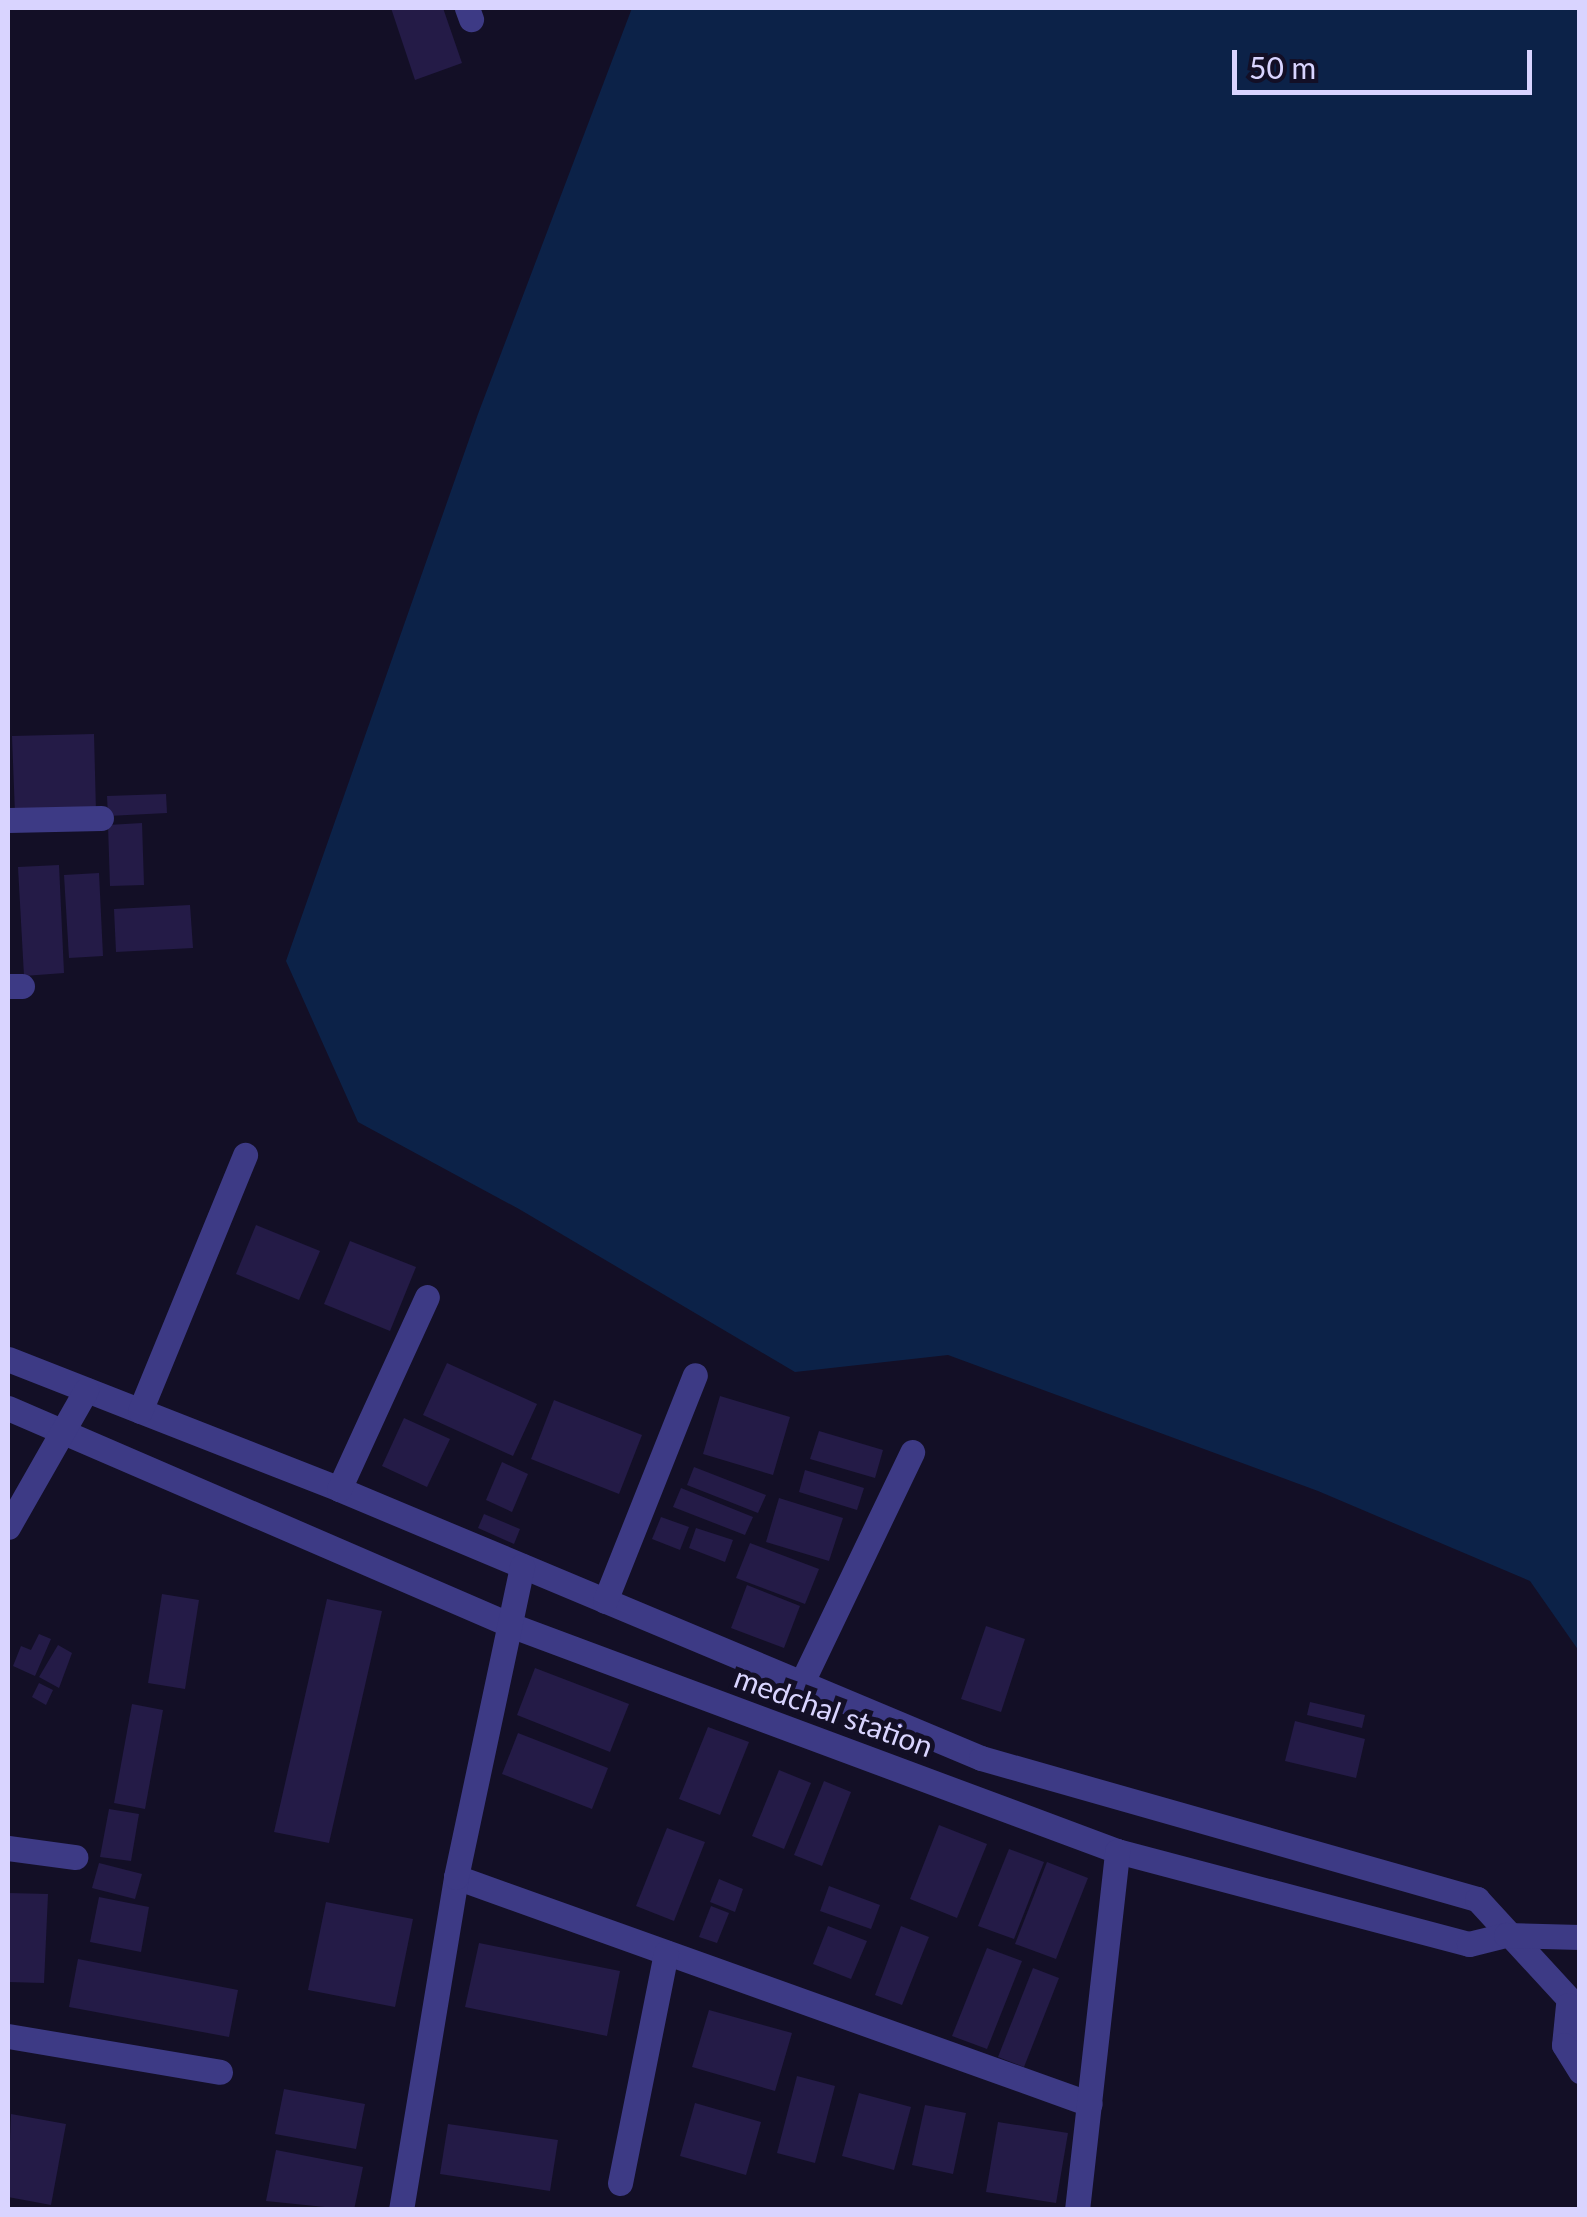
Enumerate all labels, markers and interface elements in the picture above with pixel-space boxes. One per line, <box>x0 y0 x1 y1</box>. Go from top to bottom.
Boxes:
scale bar <box>1237 30 1537 92</box>
text: 50 m <box>1249 49 1316 85</box>
street label: medchal station <box>730 1658 938 1764</box>

